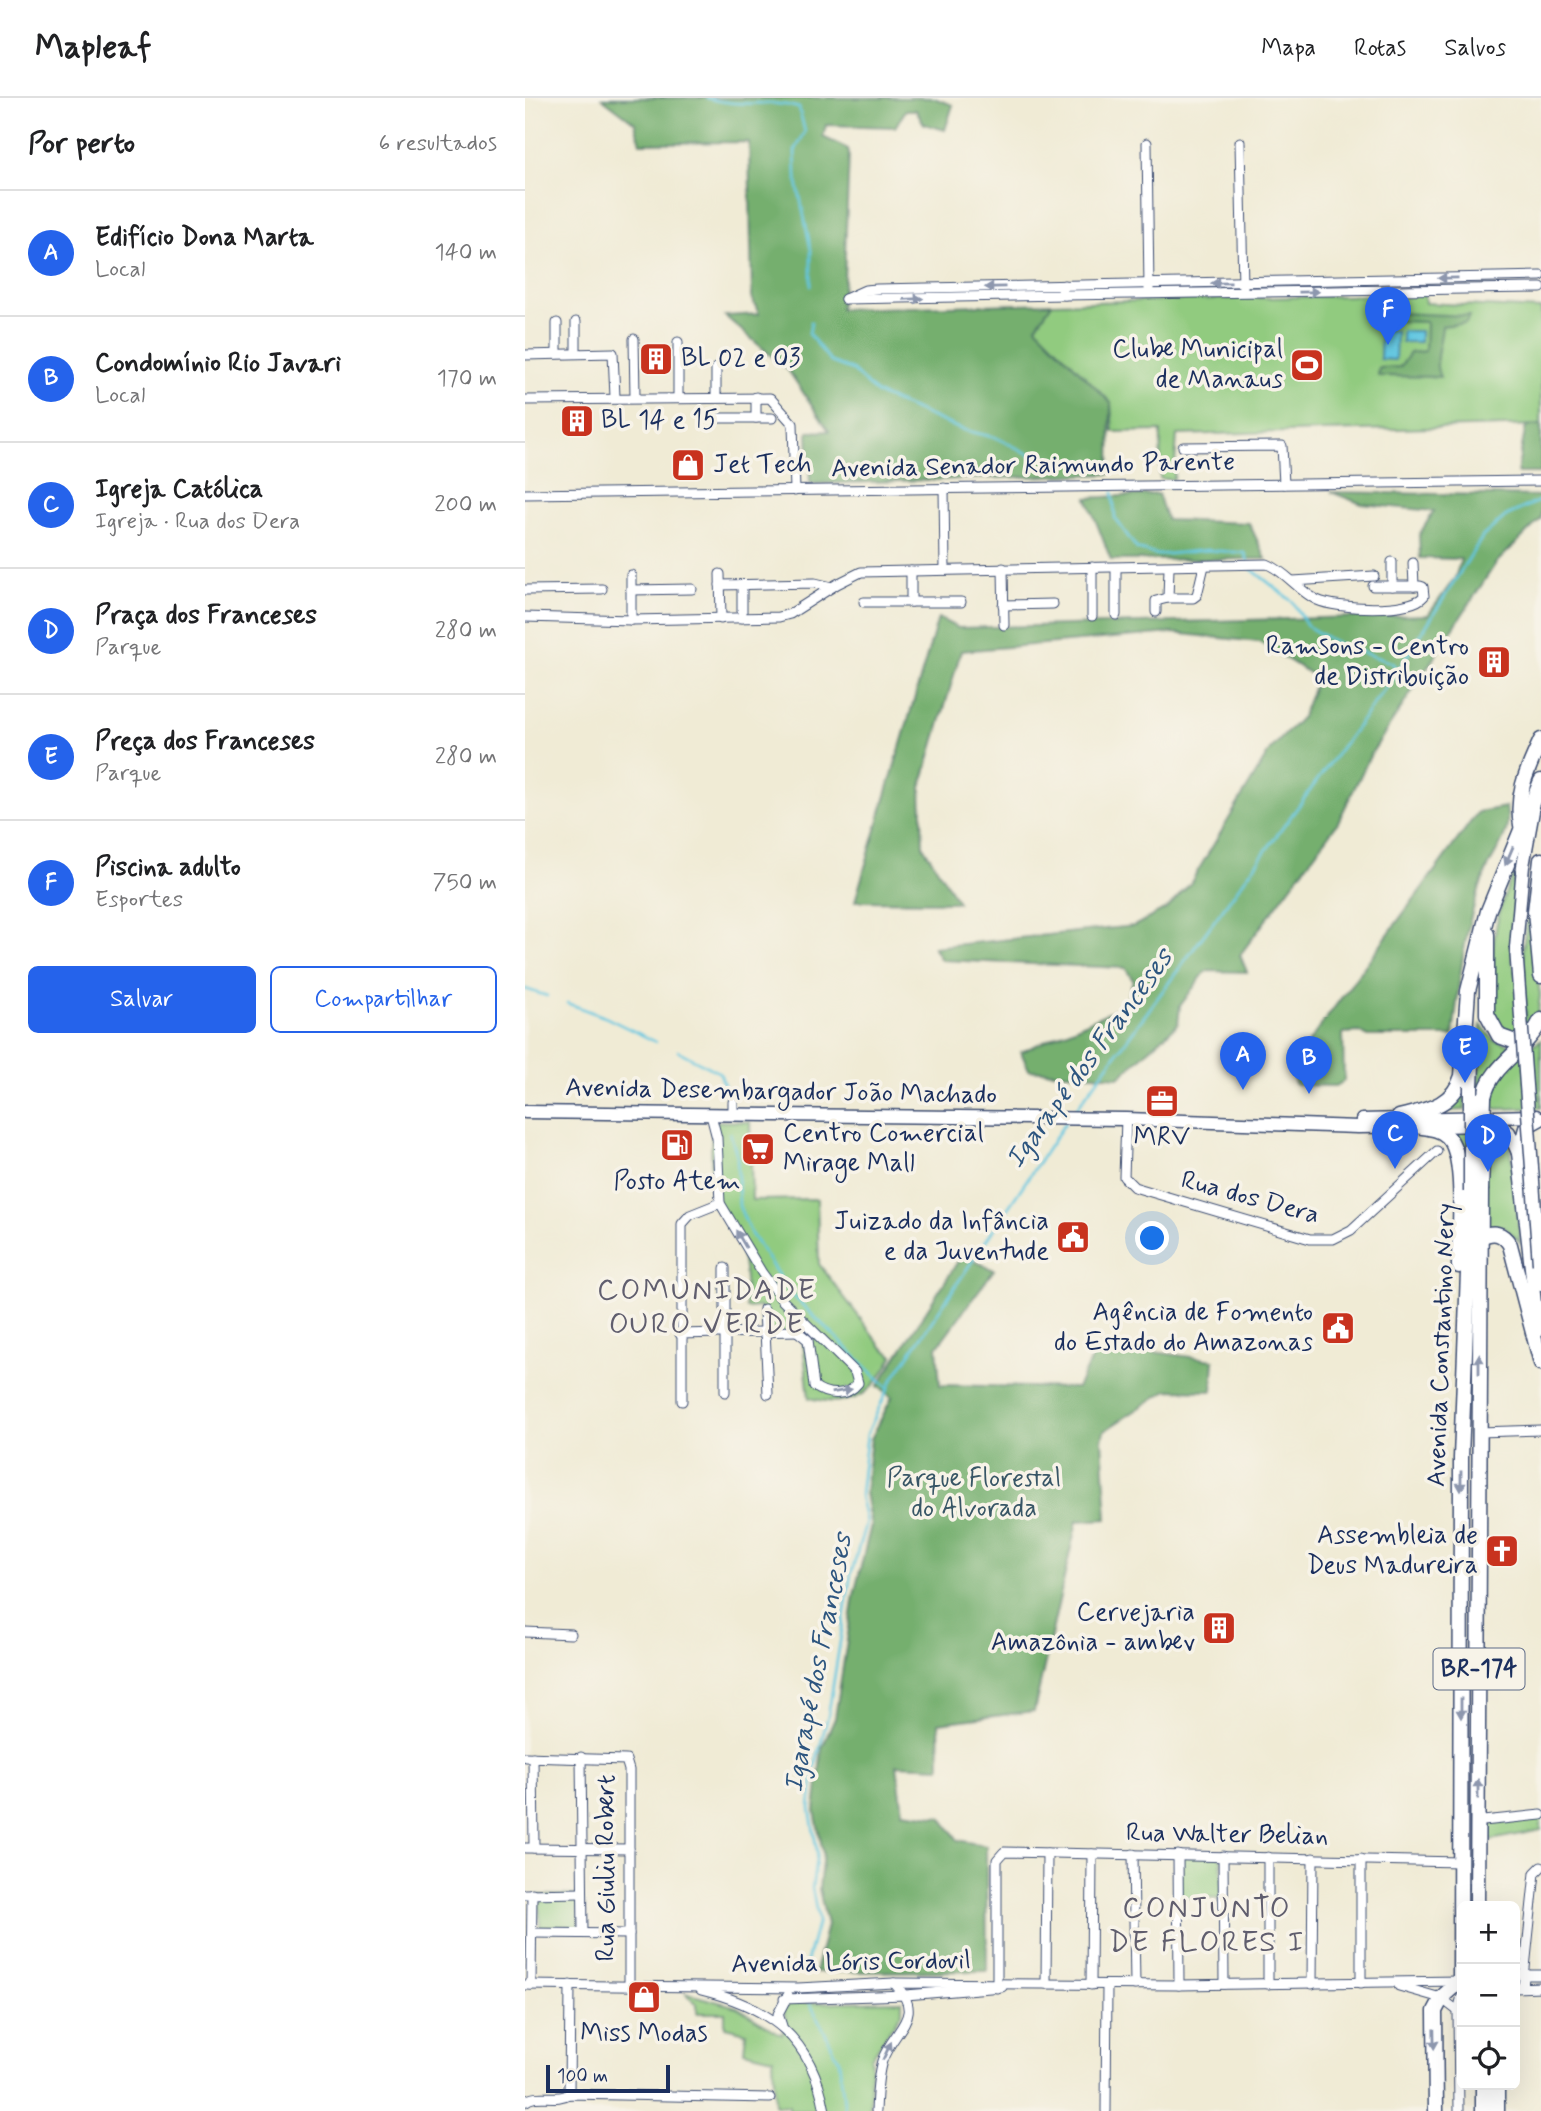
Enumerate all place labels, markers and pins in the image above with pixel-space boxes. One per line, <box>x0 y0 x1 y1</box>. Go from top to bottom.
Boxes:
pin: F <box>1365 287 1411 345</box>
place label: Clube Municipal de Manaus <box>1112 333 1283 397</box>
building icon: BL 02 e 03 <box>637 340 675 378</box>
place label: BL 02 e 03 <box>681 342 801 376</box>
sports icon: Clube Municipal de Manaus <box>1288 346 1326 384</box>
building icon: BL 14 e 15 <box>558 402 596 440</box>
place label: BL 14 e 15 <box>601 404 718 438</box>
shop icon: Jet Tech <box>669 446 707 484</box>
place label: Jet Tech <box>713 448 812 482</box>
place label: Ramsons - Centro de Distribuição <box>1266 630 1469 694</box>
building icon: Ramsons - Centro de Distribuição <box>1475 643 1513 681</box>
pin: E <box>1442 1025 1488 1083</box>
pin: A <box>1220 1032 1266 1090</box>
pin: B <box>1286 1036 1332 1094</box>
office icon: MRV <box>1143 1082 1181 1120</box>
pin: C <box>1372 1111 1418 1169</box>
pin: D <box>1465 1114 1511 1172</box>
place label: Centro Comercial Mirage Mall <box>783 1117 984 1183</box>
place label: MRV <box>1133 1121 1191 1155</box>
fuel station icon: Posto Atem <box>658 1126 696 1164</box>
supermarket icon: Centro Comercial Mirage Mall <box>739 1130 777 1168</box>
place label: Posto Atem <box>613 1165 741 1199</box>
place label: Juizado da Infância e da Juventude <box>834 1205 1049 1269</box>
public building icon: Juizado da Infância e da Juventude <box>1054 1218 1092 1256</box>
place label: Agência de Fomento do Estado do Amazonas <box>1054 1296 1313 1360</box>
public building icon: Agência de Fomento do Estado do Amazonas <box>1319 1309 1357 1347</box>
place label: Assembleia de Deus Madureira <box>1307 1519 1478 1583</box>
church icon: Assembleia de Deus Madureira <box>1483 1532 1521 1570</box>
place label: Cervejaria Amazônia - ambev <box>991 1596 1195 1660</box>
building icon: Cervejaria Amazônia - ambev <box>1200 1609 1238 1647</box>
shop icon: Miss Modas <box>625 1978 663 2016</box>
place label: Miss Modas <box>580 2017 708 2051</box>

